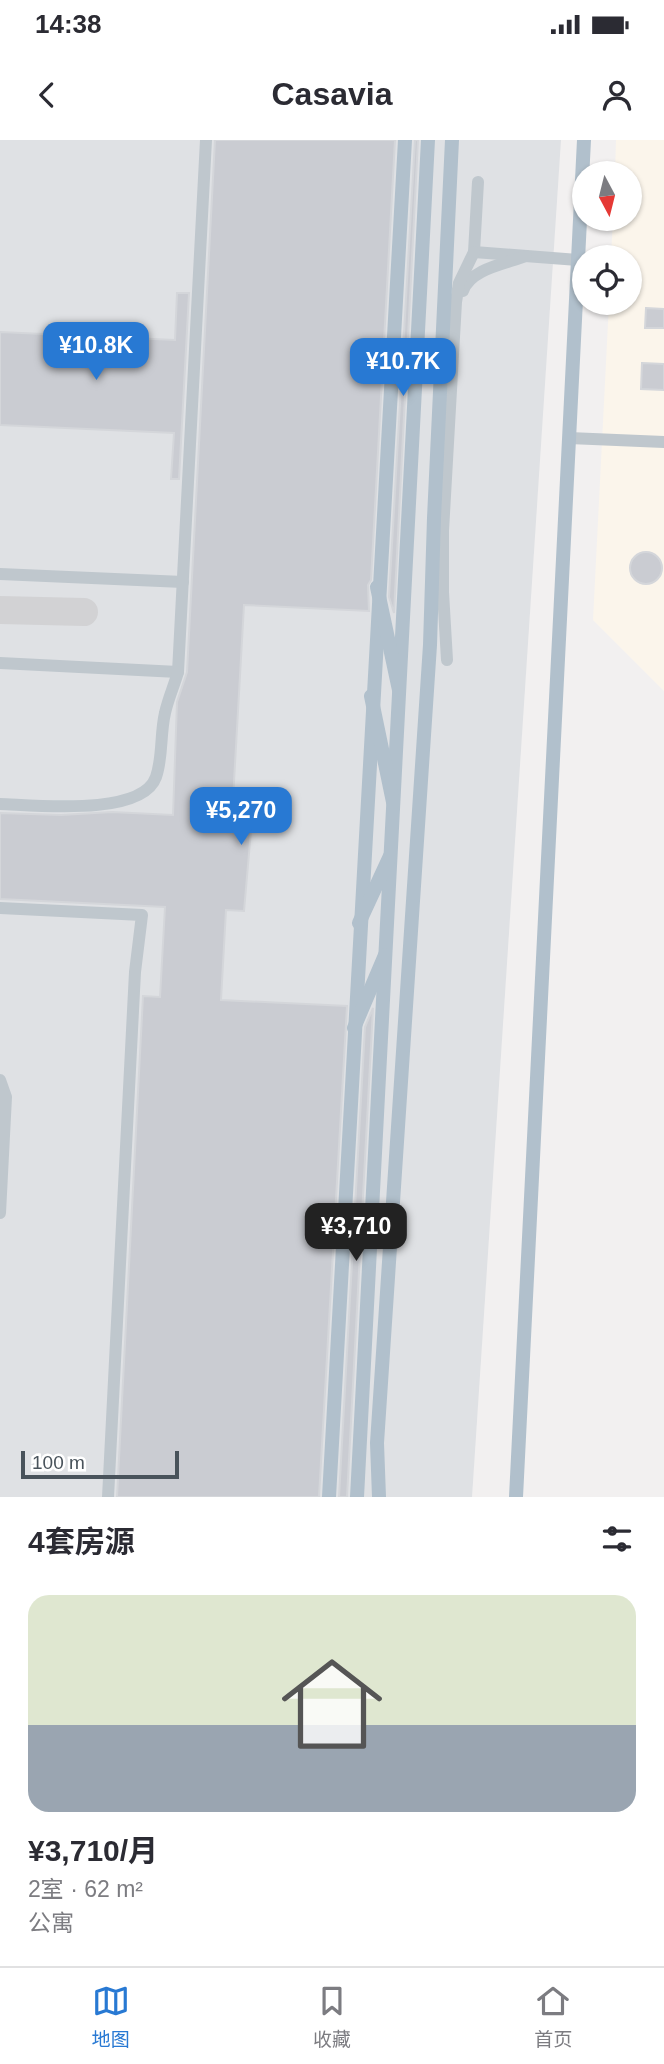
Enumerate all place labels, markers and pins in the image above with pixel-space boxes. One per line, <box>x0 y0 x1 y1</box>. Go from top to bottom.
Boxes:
pin: ¥10.8K <box>39 322 153 382</box>
pin: ¥10.7K <box>346 338 460 398</box>
pin: ¥5,270 <box>184 788 298 847</box>
pin: ¥3,710 <box>299 1204 413 1263</box>

